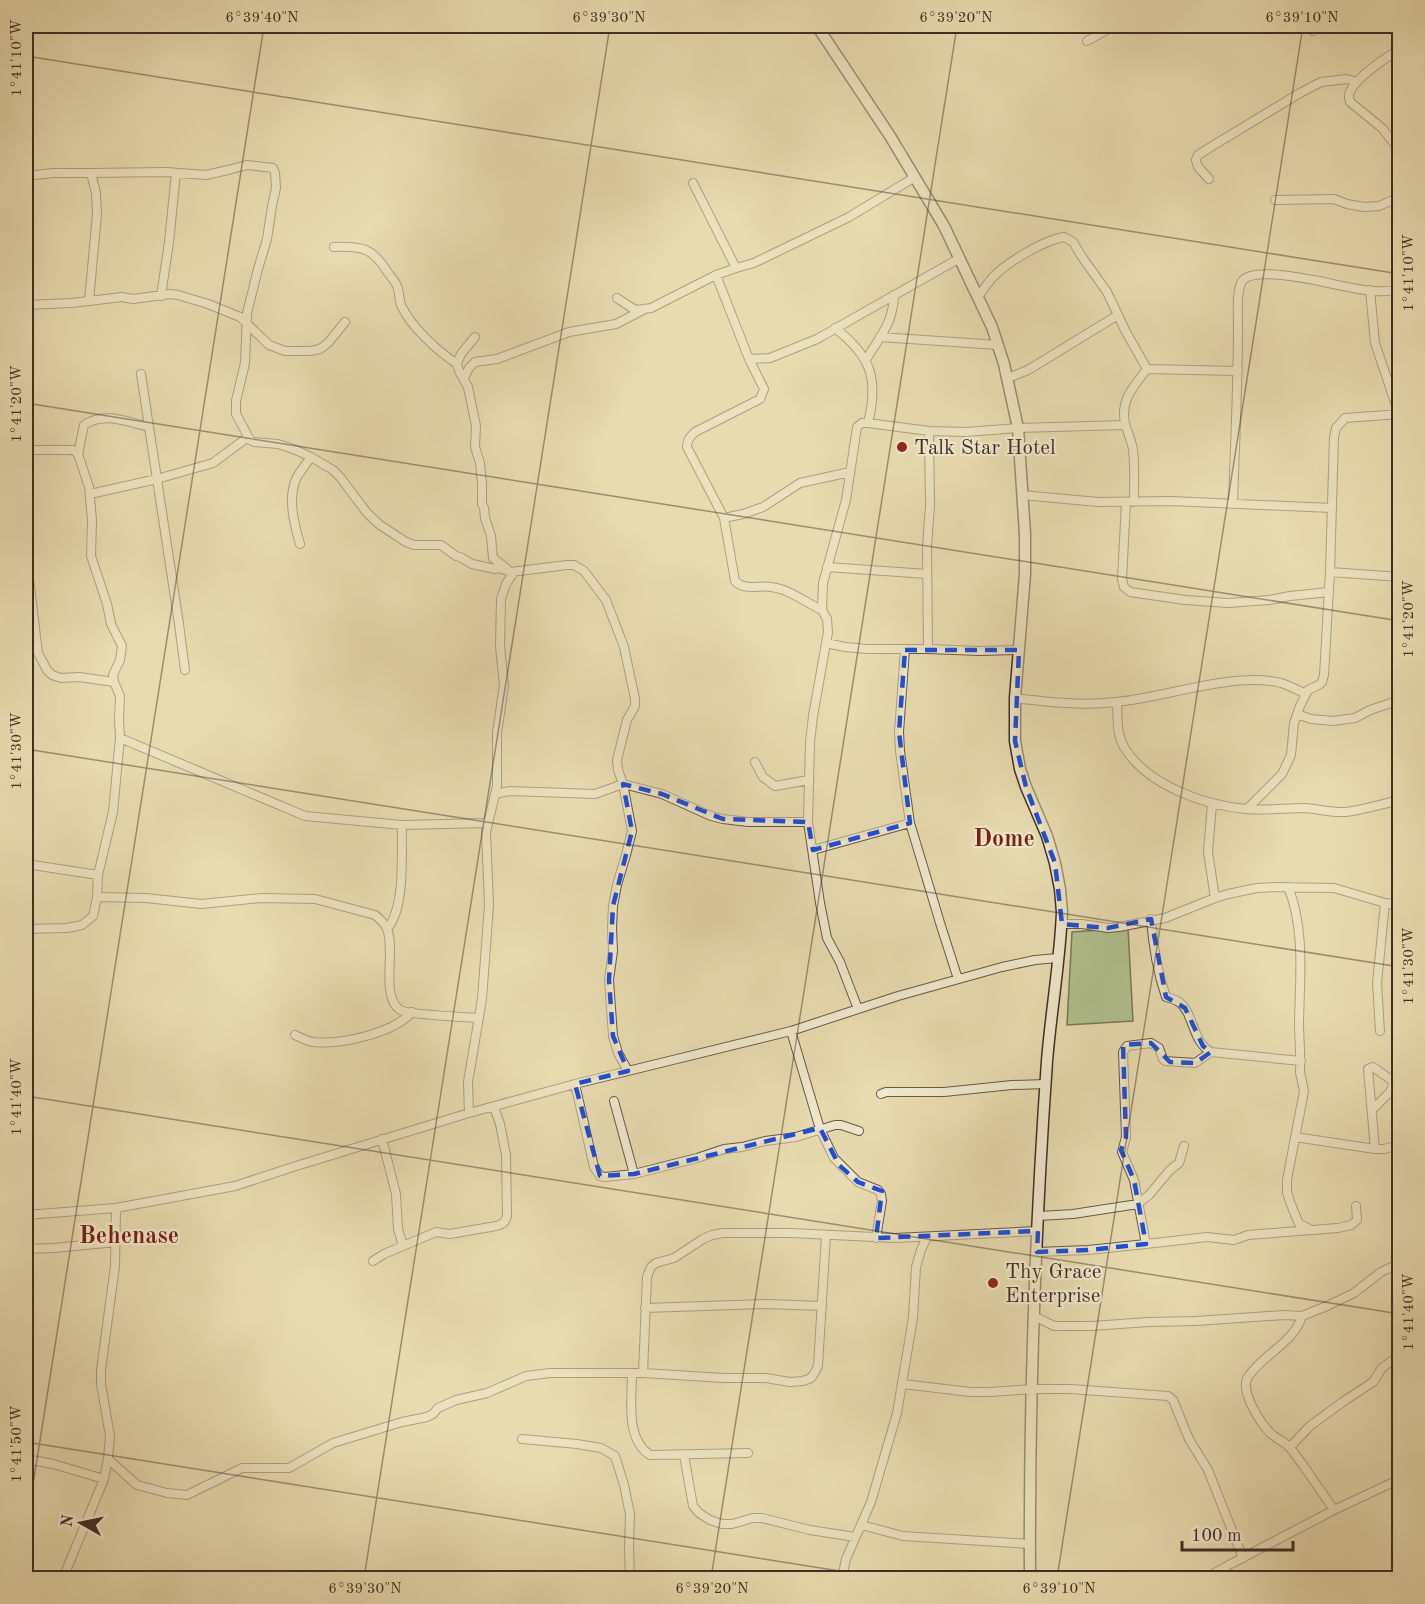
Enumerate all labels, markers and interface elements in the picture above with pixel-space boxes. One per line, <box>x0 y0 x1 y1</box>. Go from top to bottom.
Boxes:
text: 6°39'40"N <box>225 11 299 26</box>
text: 6°39'30"N <box>572 11 646 26</box>
text: 6°39'20"N <box>919 11 993 26</box>
text: 6°39'10"N <box>1265 11 1339 26</box>
text: 1°41'10"W <box>10 19 25 97</box>
text: 1°41'10"W <box>1402 234 1417 312</box>
text: 1°41'20"W <box>10 365 25 443</box>
place label: Talk Star Hotel <box>914 438 1056 459</box>
marker: Talk Star Hotel <box>895 440 909 454</box>
text: 1°41'20"W <box>1402 580 1417 658</box>
text: 1°41'30"W <box>10 712 25 790</box>
district label: Dome <box>973 828 1035 852</box>
text: 1°41'30"W <box>1402 927 1417 1005</box>
text: 1°41'40"W <box>10 1058 25 1136</box>
district label: Behenase <box>79 1225 179 1249</box>
place label: Thy Grace Enterprise <box>1005 1262 1101 1307</box>
text: 1°41'40"W <box>1402 1273 1417 1351</box>
marker: Thy Grace Enterprise <box>986 1276 1000 1290</box>
text: 1°41'50"W <box>10 1405 25 1483</box>
north arrow <box>51 1493 111 1553</box>
text: N <box>59 1513 77 1528</box>
scale bar <box>1182 1514 1293 1552</box>
text: 100 m <box>1191 1527 1242 1545</box>
text: 6°39'30"N <box>328 1582 402 1597</box>
text: 6°39'20"N <box>675 1582 749 1597</box>
text: 6°39'10"N <box>1022 1582 1096 1597</box>

